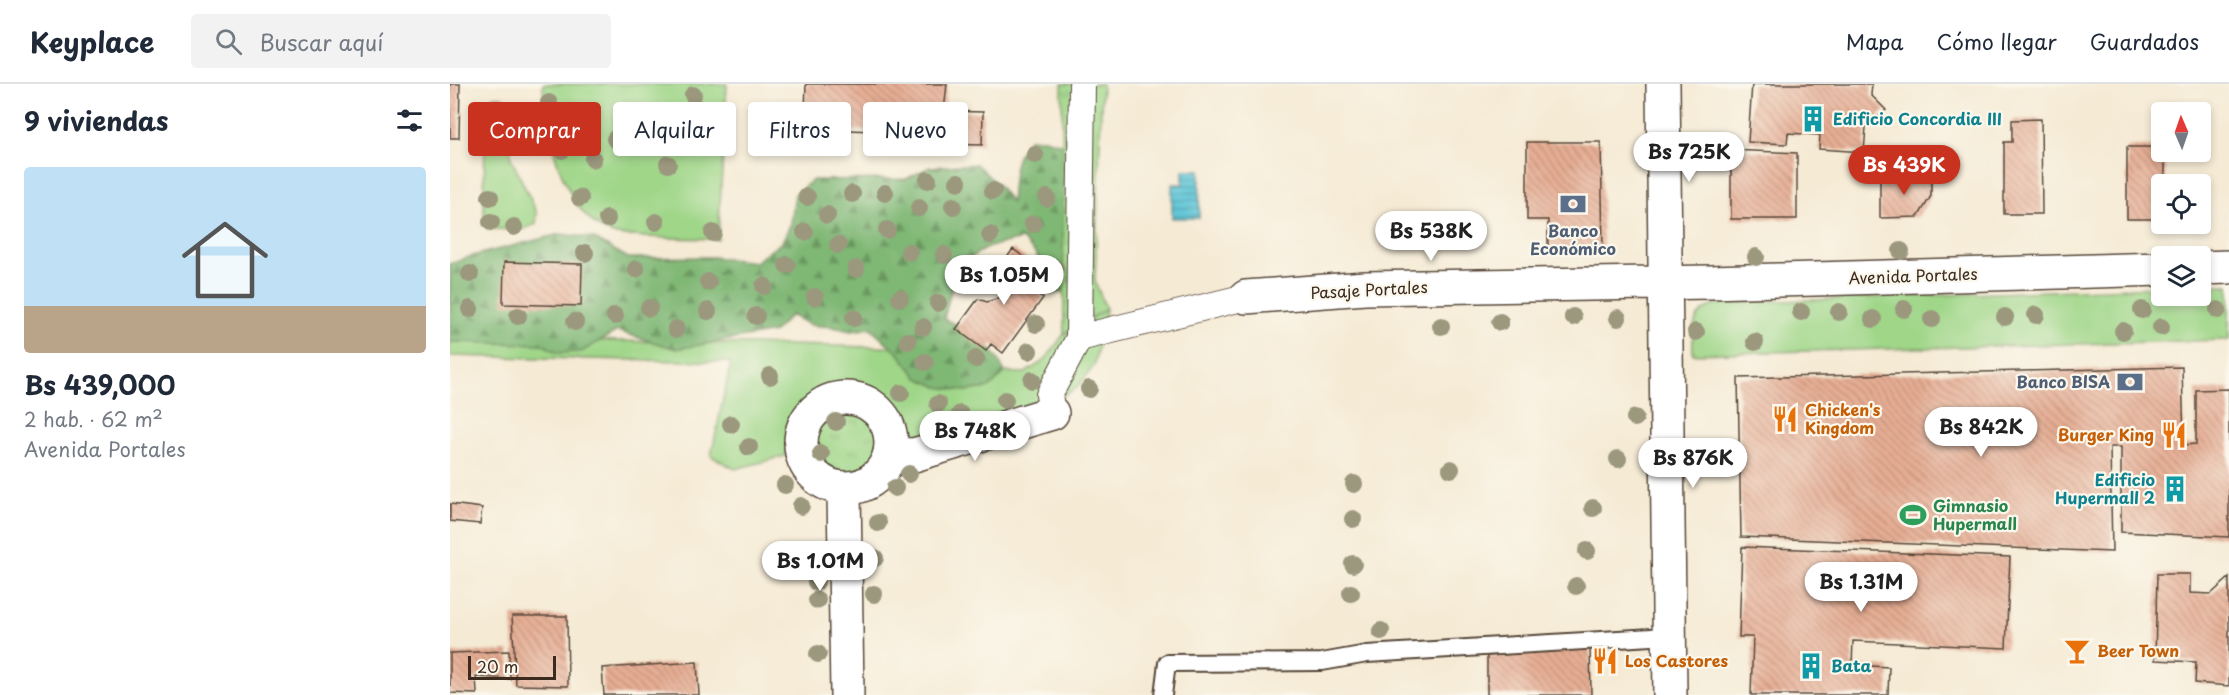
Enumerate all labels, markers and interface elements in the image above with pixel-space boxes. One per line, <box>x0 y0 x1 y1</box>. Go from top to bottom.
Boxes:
search box <box>191 14 611 68</box>
text: Keyplace <box>30 20 155 63</box>
icon: search <box>212 25 245 58</box>
text: Buscar aquí <box>260 25 383 58</box>
text: Mapa <box>1846 25 1904 57</box>
text: Cómo llegar <box>1937 25 2057 57</box>
text: Guardados <box>2090 25 2199 57</box>
text: 9 viviendas <box>24 101 169 140</box>
chip: Comprar <box>468 102 601 156</box>
chip: Alquilar <box>613 102 736 156</box>
chip: Filtros <box>748 102 851 156</box>
chip: Nuevo <box>863 102 968 156</box>
north arrow <box>2151 102 2211 162</box>
map controls <box>2151 102 2211 306</box>
icon: filters <box>393 104 426 137</box>
building icon: Edificio Concordia III <box>1798 104 1828 134</box>
place label: Edificio Concordia III <box>1833 106 2002 130</box>
pin: Bs 725K <box>1634 132 1744 183</box>
text: Bs 725K <box>1647 136 1731 166</box>
pin: Bs 439K <box>1849 145 1959 196</box>
text: Bs 439K <box>1862 149 1946 179</box>
button: locate <box>2151 174 2211 234</box>
bank icon: Banco Económico <box>1558 189 1588 219</box>
icon: home <box>171 206 279 314</box>
pin: Bs 538K <box>1376 211 1486 262</box>
text: Bs 538K <box>1389 215 1473 245</box>
place label: Banco Económico <box>1530 218 1616 260</box>
button: layers <box>2151 246 2211 306</box>
pin: Bs 1.05M <box>942 255 1066 306</box>
text: Bs 1.05M <box>959 259 1049 289</box>
street label: Avenida Portales <box>1848 261 1978 289</box>
street label: Pasaje Portales <box>1310 274 1428 304</box>
text: Bs 439,000 <box>24 365 175 404</box>
bank icon: Banco BISA <box>2115 367 2145 397</box>
place label: Banco BISA <box>2016 369 2110 393</box>
place label: Chicken's Kingdom <box>1805 397 1881 439</box>
text: 2 hab. · 62 m² <box>24 404 163 434</box>
restaurant icon: Chicken's Kingdom <box>1770 404 1800 434</box>
pin: Bs 842K <box>1926 407 2036 458</box>
pin: Bs 748K <box>920 411 1030 462</box>
text: Bs 842K <box>1938 411 2024 441</box>
text: Bs 748K <box>933 415 1017 445</box>
restaurant icon: Burger King <box>2159 420 2189 450</box>
place label: Burger King <box>2058 422 2154 446</box>
text: Avenida Portales <box>24 434 186 464</box>
pin: Bs 876K <box>1638 438 1748 489</box>
text: Bs 876K <box>1652 442 1734 472</box>
place label: Edificio Hupermall 2 <box>2055 467 2155 509</box>
building icon: Edificio Hupermall 2 <box>2160 474 2190 504</box>
place label: Gimnasio Hupermall <box>1933 493 2017 535</box>
sports icon: Gimnasio Hupermall <box>1898 500 1928 530</box>
pin: Bs 1.01M <box>758 541 882 592</box>
text: Bs 1.01M <box>776 545 864 575</box>
pin: Bs 1.31M <box>1799 562 1923 613</box>
text: Bs 1.31M <box>1819 566 1903 596</box>
bar icon: Beer Town <box>2062 636 2092 666</box>
place label: Beer Town <box>2097 638 2179 662</box>
restaurant icon: Los Castores <box>1590 646 1620 676</box>
place label: Los Castores <box>1625 648 1728 672</box>
building icon: Bata <box>1796 651 1826 681</box>
scale bar <box>468 653 556 680</box>
place label: Bata <box>1831 653 1872 677</box>
text: 20 m <box>477 654 518 678</box>

